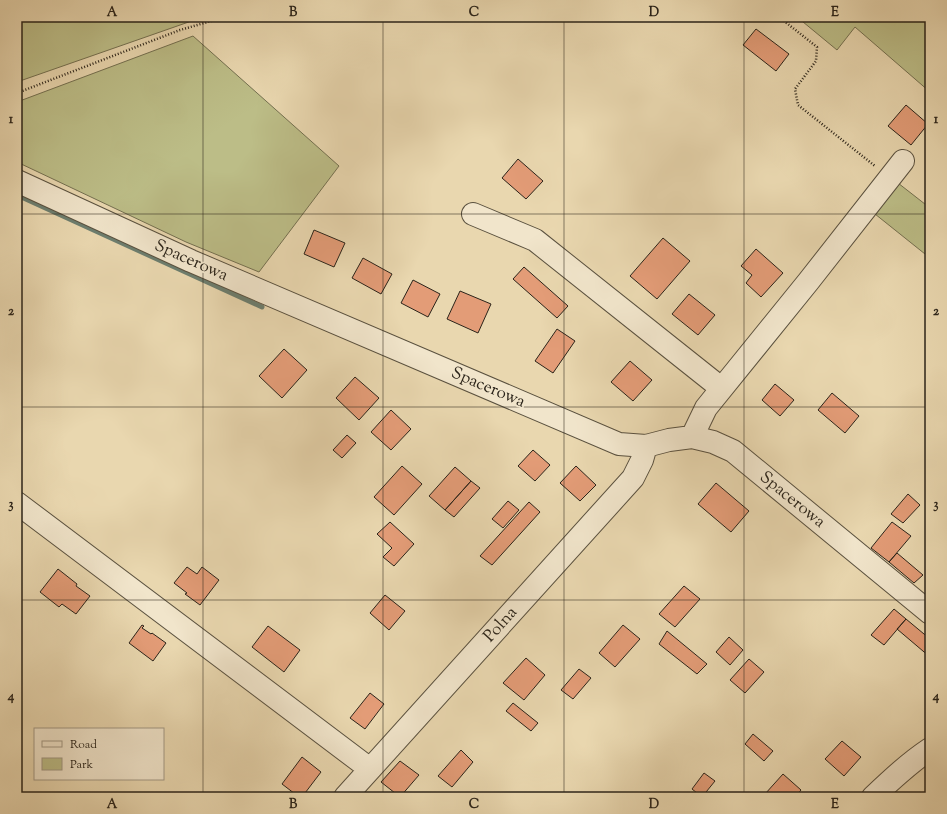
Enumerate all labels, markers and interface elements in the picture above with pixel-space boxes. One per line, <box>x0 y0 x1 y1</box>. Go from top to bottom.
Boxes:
text: A <box>107 4 118 22</box>
text: B <box>289 4 298 22</box>
text: C <box>469 4 479 22</box>
text: D <box>649 4 659 22</box>
text: E <box>831 4 839 22</box>
text: 1 <box>9 111 14 129</box>
text: 1 <box>934 111 939 129</box>
street label: Spacerowa <box>150 234 232 288</box>
text: 2 <box>8 303 15 321</box>
text: 2 <box>933 303 940 321</box>
street label: Spacerowa <box>447 362 529 414</box>
street label: Spacerowa <box>754 466 830 534</box>
text: 3 <box>8 496 14 514</box>
text: 3 <box>933 496 939 514</box>
street label: Polna <box>478 602 524 648</box>
text: 4 <box>7 688 15 706</box>
text: 4 <box>932 688 940 706</box>
legend <box>34 728 164 780</box>
text: Road <box>70 736 97 754</box>
text: Park <box>70 756 93 774</box>
text: A <box>107 796 118 814</box>
text: B <box>289 796 298 814</box>
text: C <box>469 796 479 814</box>
text: D <box>649 796 659 814</box>
text: E <box>831 796 839 814</box>

